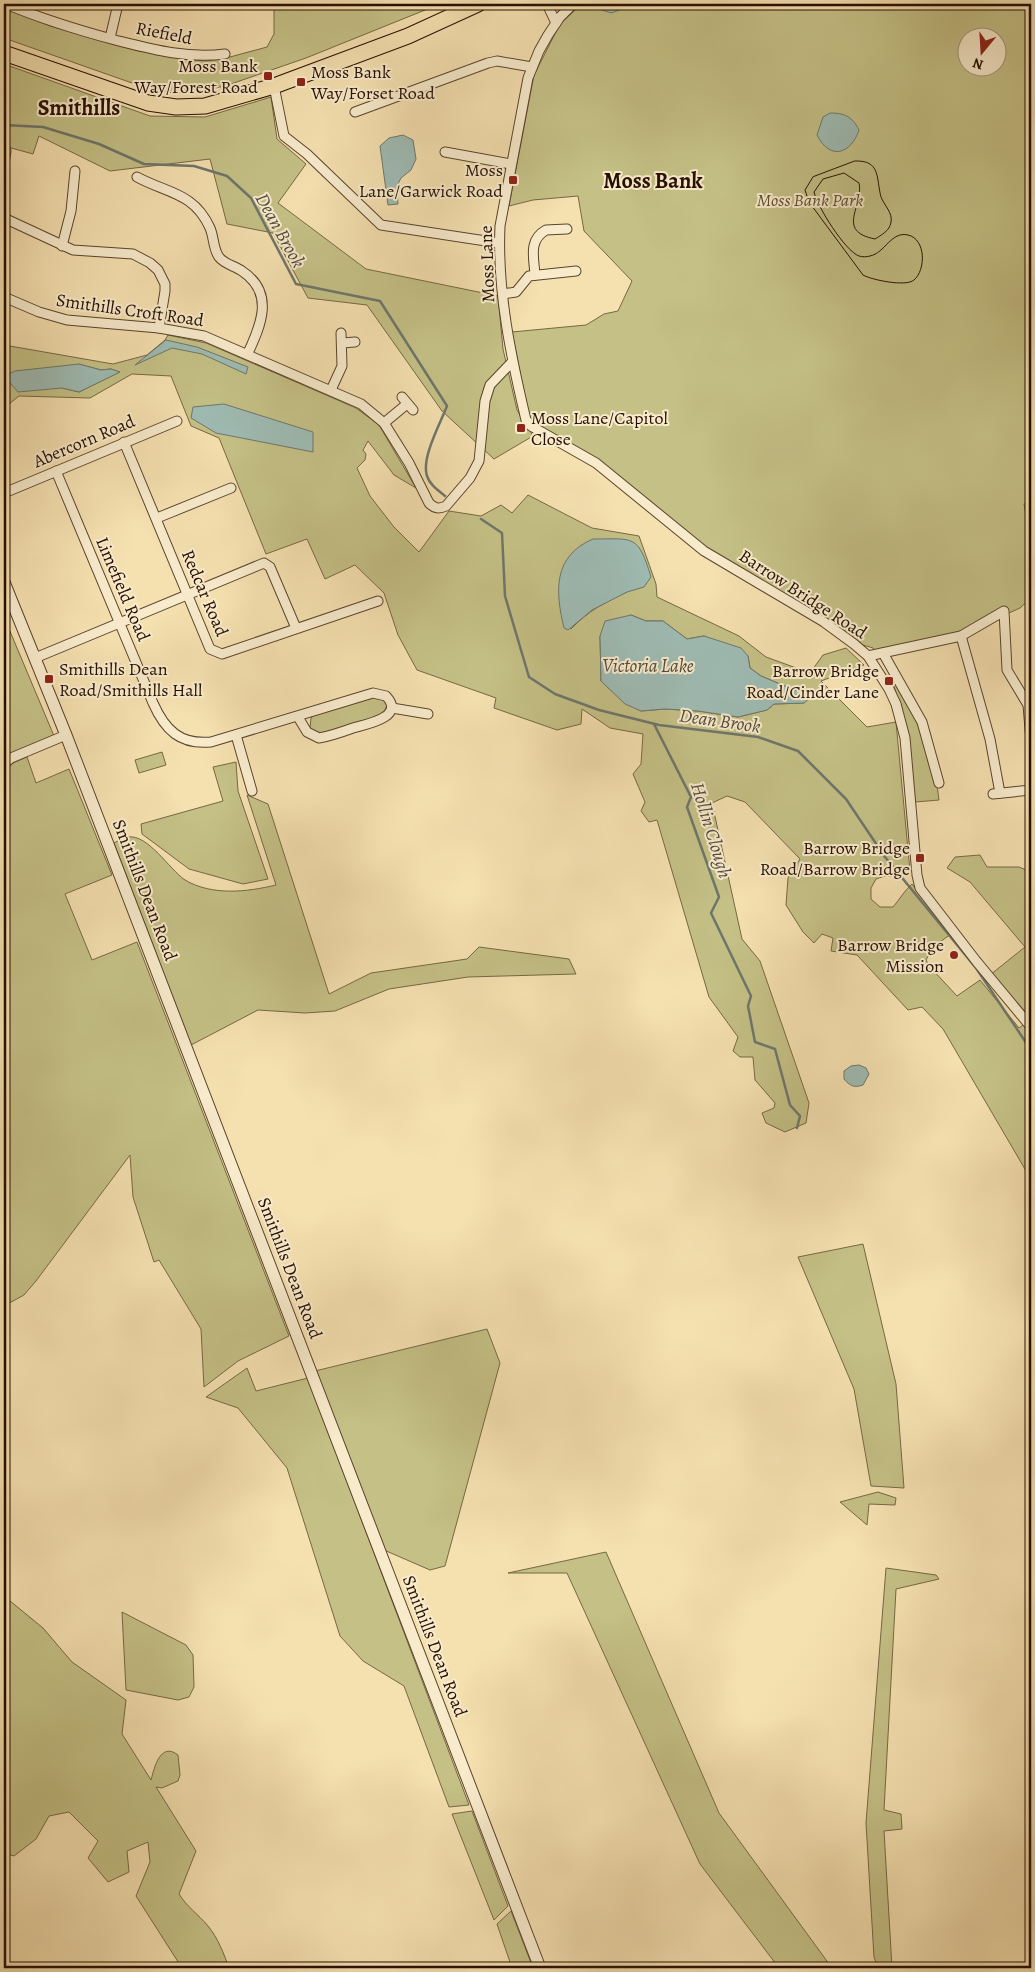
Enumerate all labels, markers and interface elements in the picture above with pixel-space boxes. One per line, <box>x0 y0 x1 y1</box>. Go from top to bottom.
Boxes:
street label: Riefield <box>134 16 194 50</box>
north arrow <box>958 28 1008 78</box>
text: N <box>970 53 986 74</box>
place label: Moss Bank Way/Forest Road <box>133 54 258 99</box>
place label: Moss Bank Way/Forset Road <box>310 60 435 105</box>
marker: Moss Bank Way/Forest Road <box>262 70 274 82</box>
marker: Moss Bank Way/Forset Road <box>295 76 307 88</box>
district label: Smithills <box>38 93 120 123</box>
place label: Moss Lane/Garwick Road <box>359 158 503 203</box>
district label: Moss Bank <box>603 166 703 196</box>
marker: Moss Lane/Garwick Road <box>507 174 519 186</box>
water label: Dean Brook <box>249 188 311 273</box>
park label: Moss Bank Park <box>757 188 863 212</box>
street label: Moss Lane <box>474 225 500 303</box>
street label: Smithills Croft Road <box>55 288 206 332</box>
place label: Moss Lane/Capitol Close <box>531 406 668 451</box>
street label: Abercorn Road <box>29 409 139 474</box>
marker: Moss Lane/Capitol Close <box>515 422 527 434</box>
street label: Limefield Road <box>90 533 156 645</box>
street label: Barrow Bridge Road <box>734 544 872 645</box>
street label: Redcar Road <box>176 546 234 640</box>
water label: Victoria Lake <box>602 653 694 679</box>
place label: Smithills Dean Road/Smithills Hall <box>59 657 203 702</box>
place label: Barrow Bridge Road/Cinder Lane <box>746 659 879 704</box>
marker: Smithills Dean Road/Smithills Hall <box>43 673 55 685</box>
marker: Barrow Bridge Road/Cinder Lane <box>883 675 895 687</box>
water label: Dean Brook <box>677 702 762 740</box>
water label: Hollin Clough <box>684 779 738 881</box>
street label: Smithills Dean Road <box>107 816 183 964</box>
place label: Barrow Bridge Road/Barrow Bridge <box>760 836 910 881</box>
marker: Barrow Bridge Road/Barrow Bridge <box>914 852 926 864</box>
place label: Barrow Bridge Mission <box>837 933 944 978</box>
marker: Barrow Bridge Mission <box>948 949 960 961</box>
street label: Smithills Dean Road <box>252 1194 328 1342</box>
street label: Smithills Dean Road <box>397 1572 473 1720</box>

